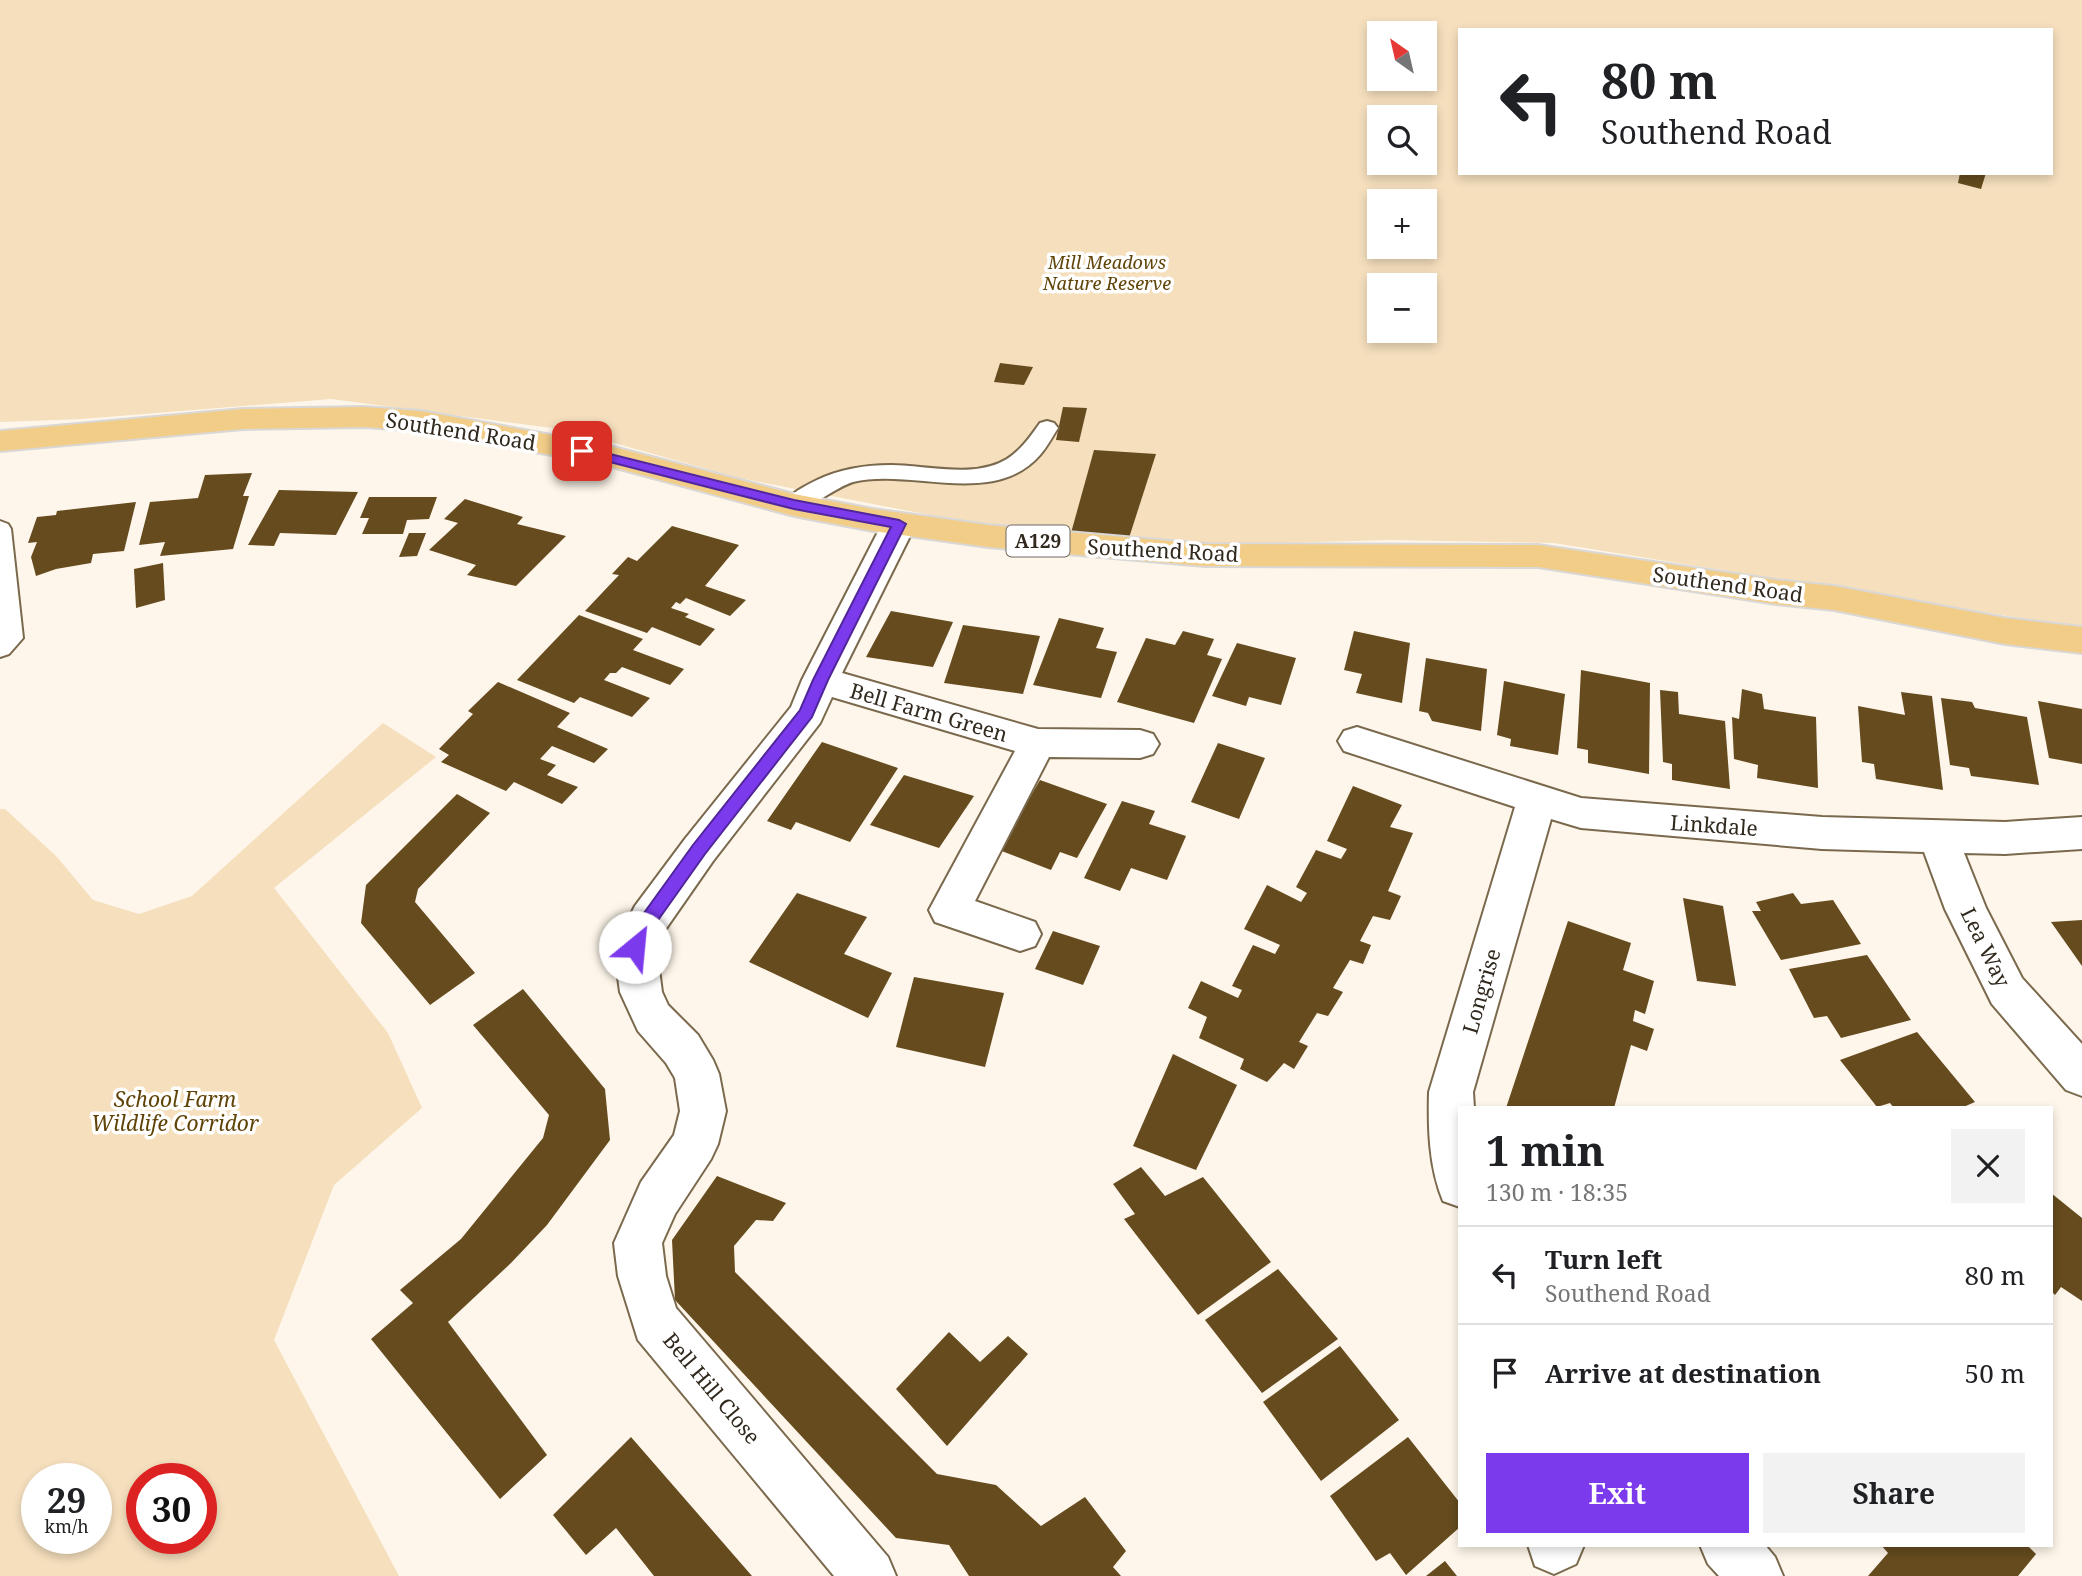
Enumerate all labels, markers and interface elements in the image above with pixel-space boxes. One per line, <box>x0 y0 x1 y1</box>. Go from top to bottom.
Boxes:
north arrow <box>1367 21 1437 91</box>
map controls <box>1367 21 1437 343</box>
text: 80 m <box>1601 47 1717 113</box>
icon: left <box>1486 56 1577 147</box>
button: search <box>1367 105 1437 175</box>
text: Southend Road <box>1601 110 1832 153</box>
button: + <box>1367 189 1437 259</box>
park label: Mill Meadows Nature Reserve <box>1042 250 1171 295</box>
button: − <box>1367 273 1437 343</box>
street label: Southend Road <box>384 405 538 457</box>
pin <box>552 421 612 481</box>
icon: arrive <box>563 432 601 470</box>
road number: A129 <box>1006 526 1070 556</box>
street label: Southend Road <box>1087 532 1239 568</box>
street label: Southend Road <box>1651 560 1805 608</box>
street label: Bell Farm Green <box>847 676 1011 748</box>
street label: Linkdale <box>1669 808 1759 842</box>
street label: Lea Way <box>1955 902 2017 992</box>
position arrow <box>598 910 672 984</box>
street label: Longrise <box>1456 945 1506 1037</box>
park label: School Farm Wildlife Corridor <box>91 1085 259 1137</box>
text: 1 min <box>1486 1121 1605 1178</box>
button: close <box>1951 1129 2025 1203</box>
text: 130 m · 18:35 <box>1486 1176 1628 1208</box>
text: Turn left <box>1545 1241 1662 1277</box>
icon: left <box>1486 1256 1524 1294</box>
text: 80 m <box>1965 1257 2025 1293</box>
text: Southend Road <box>1545 1277 1711 1309</box>
street label: Bell Hill Close <box>657 1326 767 1450</box>
icon: arrive <box>1486 1354 1524 1392</box>
text: Arrive at destination <box>1545 1355 1821 1391</box>
text: 50 m <box>1965 1355 2025 1391</box>
button: Exit <box>1486 1453 1749 1533</box>
button: Share <box>1763 1453 2025 1533</box>
speed limit sign: 30 <box>126 1463 217 1554</box>
text: 29 <box>47 1476 86 1523</box>
text: km/h <box>44 1514 89 1538</box>

